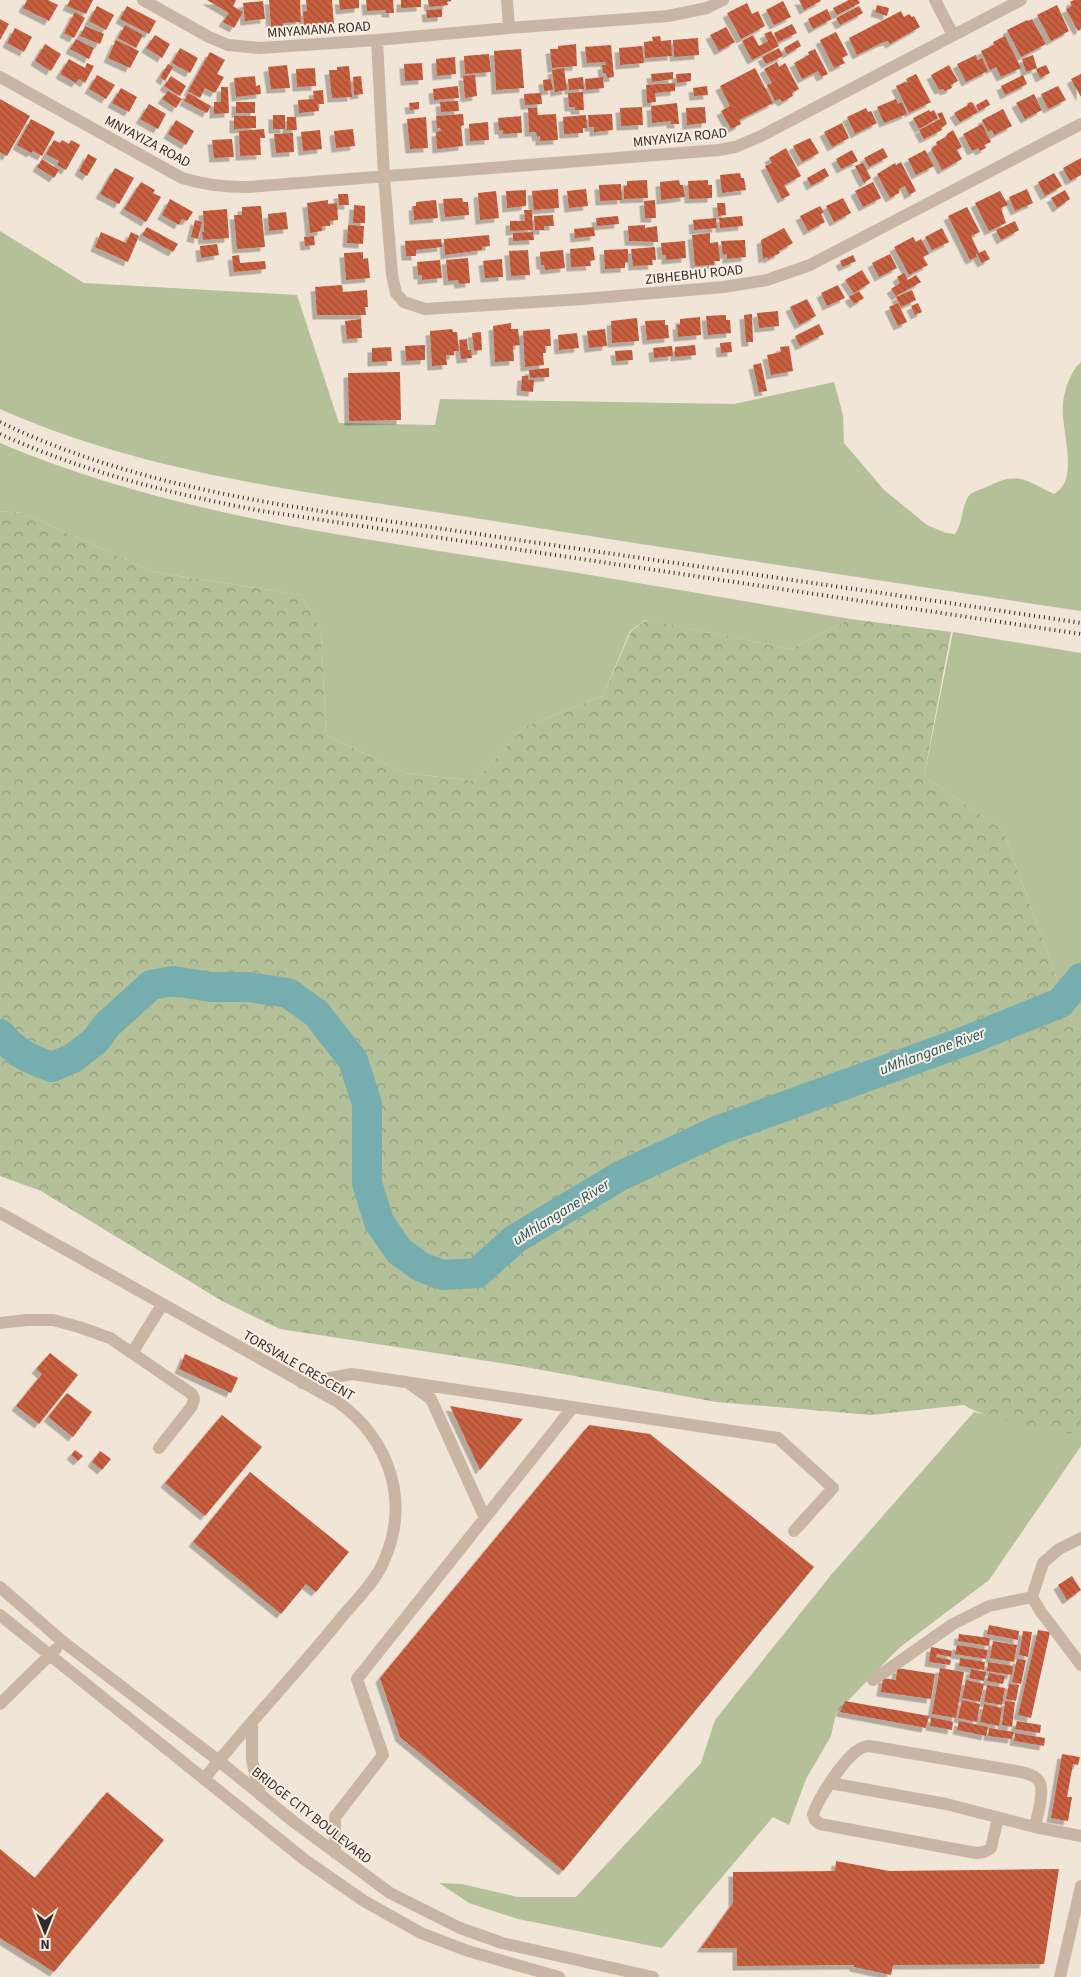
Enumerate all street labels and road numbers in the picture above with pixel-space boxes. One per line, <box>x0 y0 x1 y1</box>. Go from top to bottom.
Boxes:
street label: MNYAMANA ROAD <box>267 16 372 44</box>
street label: MNYAYIZA ROAD <box>101 111 194 173</box>
street label: MNYAYIZA ROAD <box>632 123 728 153</box>
street label: ZIBHEBHU ROAD <box>644 260 744 290</box>
street label: TORSVALE CRESCENT <box>239 1326 359 1406</box>
street label: BRIDGE CITY BOULEVARD <box>247 1762 376 1869</box>

